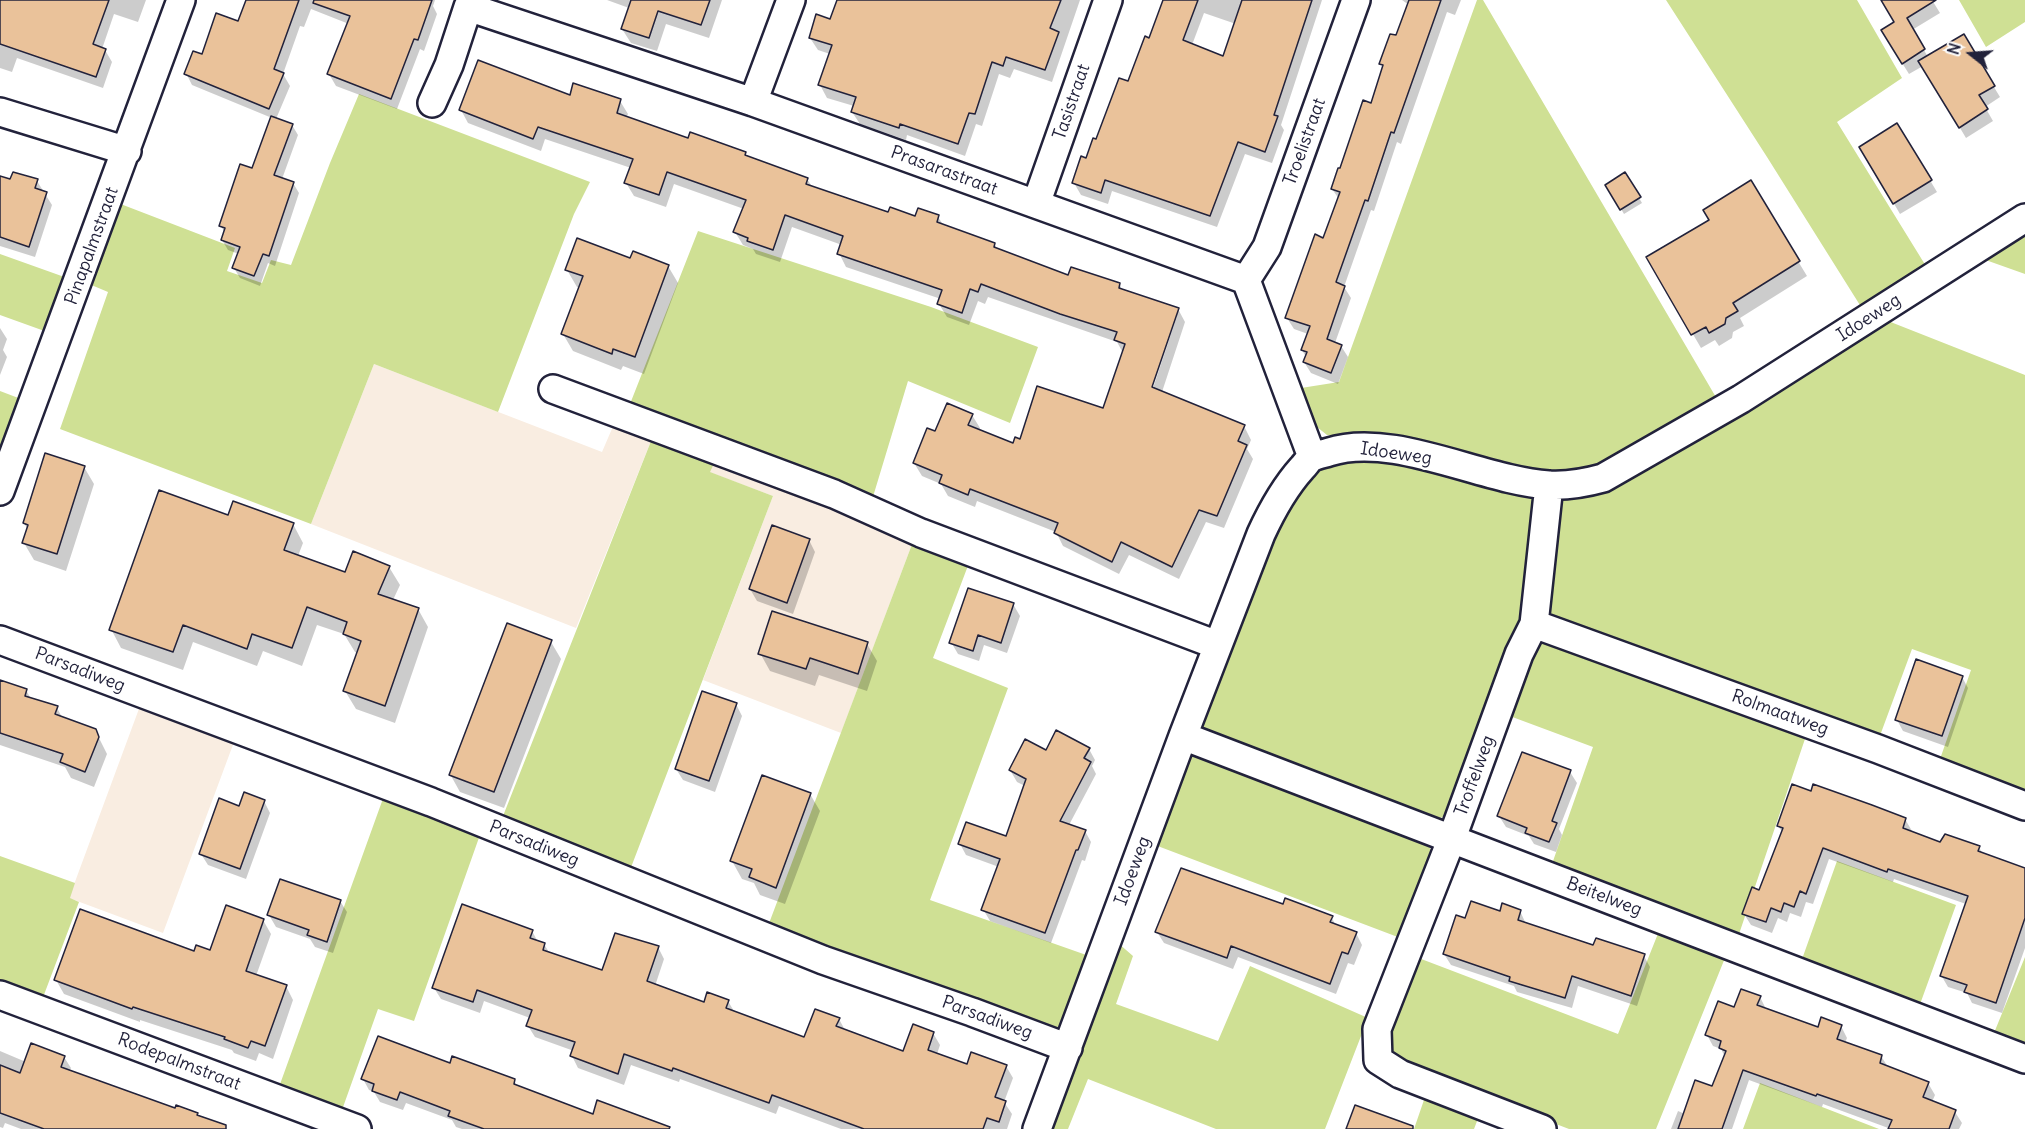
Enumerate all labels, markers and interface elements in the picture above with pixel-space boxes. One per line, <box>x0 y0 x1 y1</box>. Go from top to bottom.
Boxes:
north arrow <box>1941 24 2001 84</box>
text: N <box>1943 41 1965 57</box>
street label: Tasistraat <box>1049 61 1095 143</box>
street label: Troelistraat <box>1279 95 1331 189</box>
street label: Prasarastraat <box>888 142 1000 200</box>
street label: Pinapalmstraat <box>61 184 123 308</box>
street label: Idoeweg <box>1833 289 1905 347</box>
street label: Idoeweg <box>1359 438 1433 470</box>
street label: Parsadiweg <box>32 643 128 697</box>
street label: Rolmaatweg <box>1729 685 1831 741</box>
street label: Troffelweg <box>1450 733 1500 819</box>
street label: Parsadiweg <box>486 816 582 872</box>
street label: Idoeweg <box>1111 834 1155 908</box>
street label: Beitelweg <box>1563 873 1645 921</box>
street label: Parsadiweg <box>939 992 1035 1044</box>
street label: Rodepalmstraat <box>114 1029 244 1095</box>

